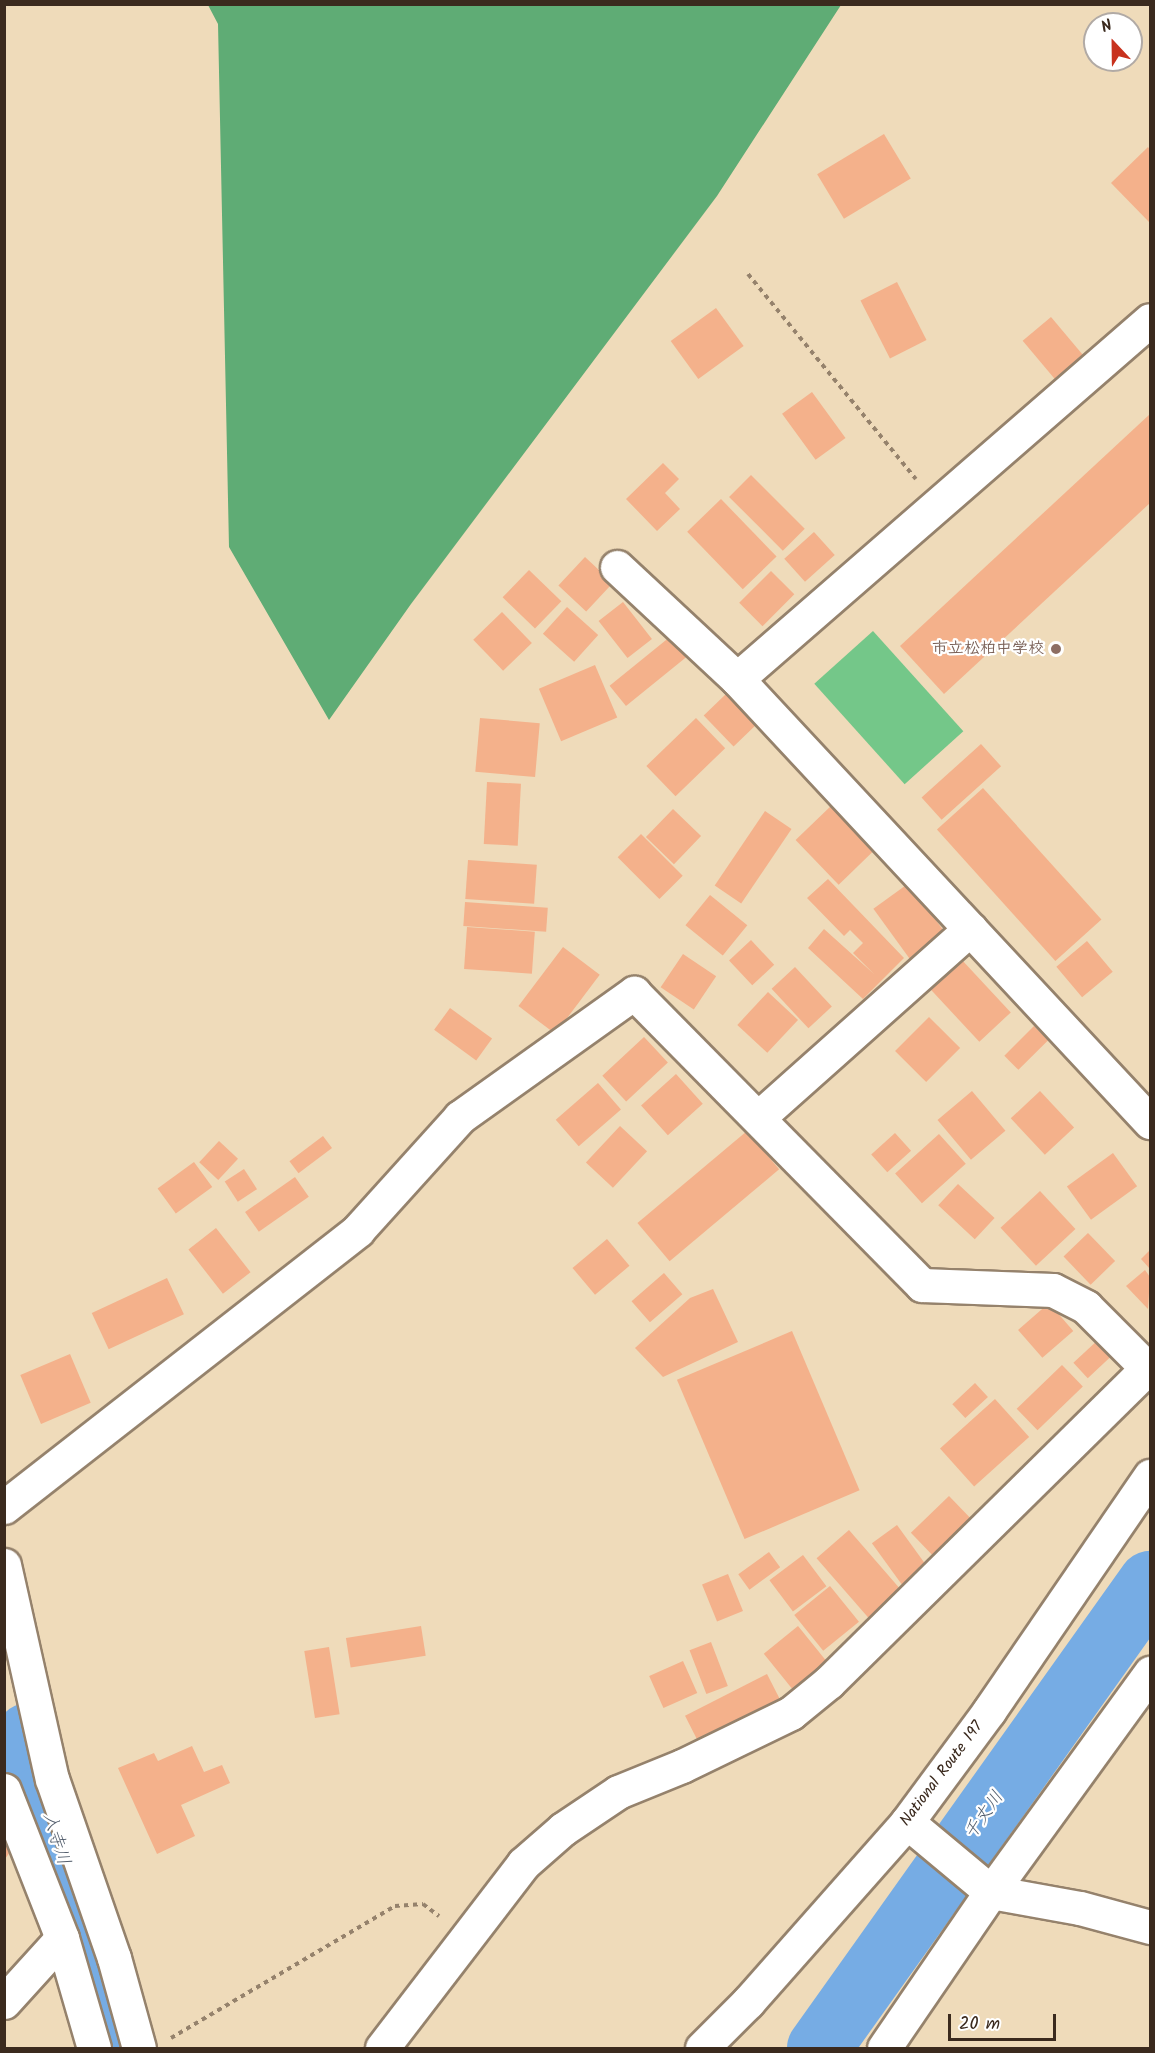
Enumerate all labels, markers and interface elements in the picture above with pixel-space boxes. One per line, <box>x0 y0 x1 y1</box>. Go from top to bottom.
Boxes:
north arrow <box>1083 12 1143 72</box>
text: N <box>1097 13 1116 40</box>
place label: 市立松柏中学校 <box>932 639 1044 659</box>
marker: 市立松柏中学校 <box>1049 642 1063 656</box>
street label: National Route 197 <box>896 1718 988 1830</box>
water label: 千丈川 <box>961 1788 1009 1844</box>
water label: 入寺川 <box>37 1810 73 1868</box>
scale bar <box>951 2002 1059 2040</box>
text: 20 m <box>959 2010 1000 2039</box>

